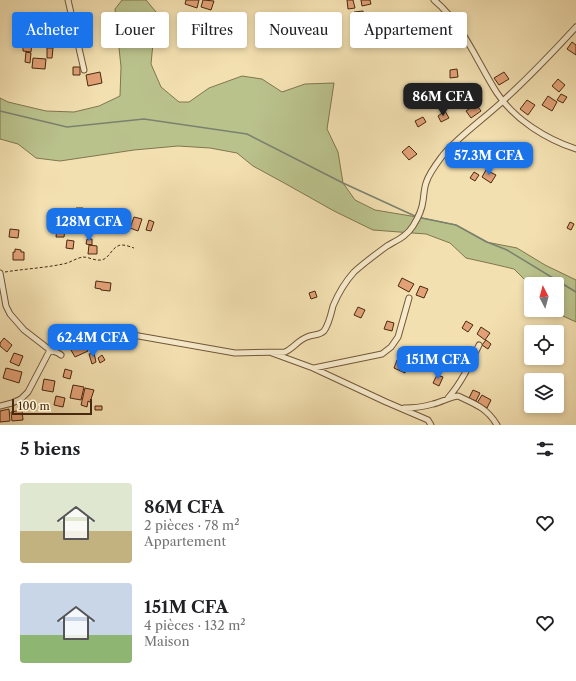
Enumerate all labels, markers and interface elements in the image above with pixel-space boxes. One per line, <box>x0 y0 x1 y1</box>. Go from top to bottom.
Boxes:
chip: Acheter <box>12 12 93 48</box>
chip: Louer <box>101 12 169 48</box>
chip: Filtres <box>177 12 247 48</box>
chip: Nouveau <box>255 12 342 48</box>
chip: Appartement <box>350 12 467 48</box>
pin: 86M CFA <box>406 83 480 117</box>
text: 86M CFA <box>412 88 474 104</box>
pin: 57.3M CFA <box>443 142 535 176</box>
text: 57.3M CFA <box>454 147 524 163</box>
pin: 128M CFA <box>48 208 130 242</box>
text: 128M CFA <box>55 213 123 229</box>
north arrow <box>524 277 564 317</box>
map controls <box>524 277 564 413</box>
pin: 62.4M CFA <box>47 324 139 358</box>
button: locate <box>524 325 564 365</box>
text: 62.4M CFA <box>57 329 129 345</box>
pin: 151M CFA <box>397 346 479 380</box>
text: 151M CFA <box>406 351 470 367</box>
button: layers <box>524 373 564 413</box>
scale bar <box>12 397 92 416</box>
text: 100 m <box>18 399 50 413</box>
icon: filters <box>534 438 556 460</box>
text: 5 biens <box>20 439 80 459</box>
text: 86M CFA <box>144 497 224 517</box>
icon: home <box>52 499 100 547</box>
icon: heart <box>534 512 556 534</box>
text: 2 pièces · 78 m² <box>144 517 240 533</box>
text: Appartement <box>144 533 226 549</box>
text: 151M CFA <box>144 597 228 617</box>
icon: home <box>52 599 100 647</box>
icon: heart <box>534 612 556 634</box>
text: 4 pièces · 132 m² <box>144 617 246 633</box>
text: Maison <box>144 633 190 649</box>

